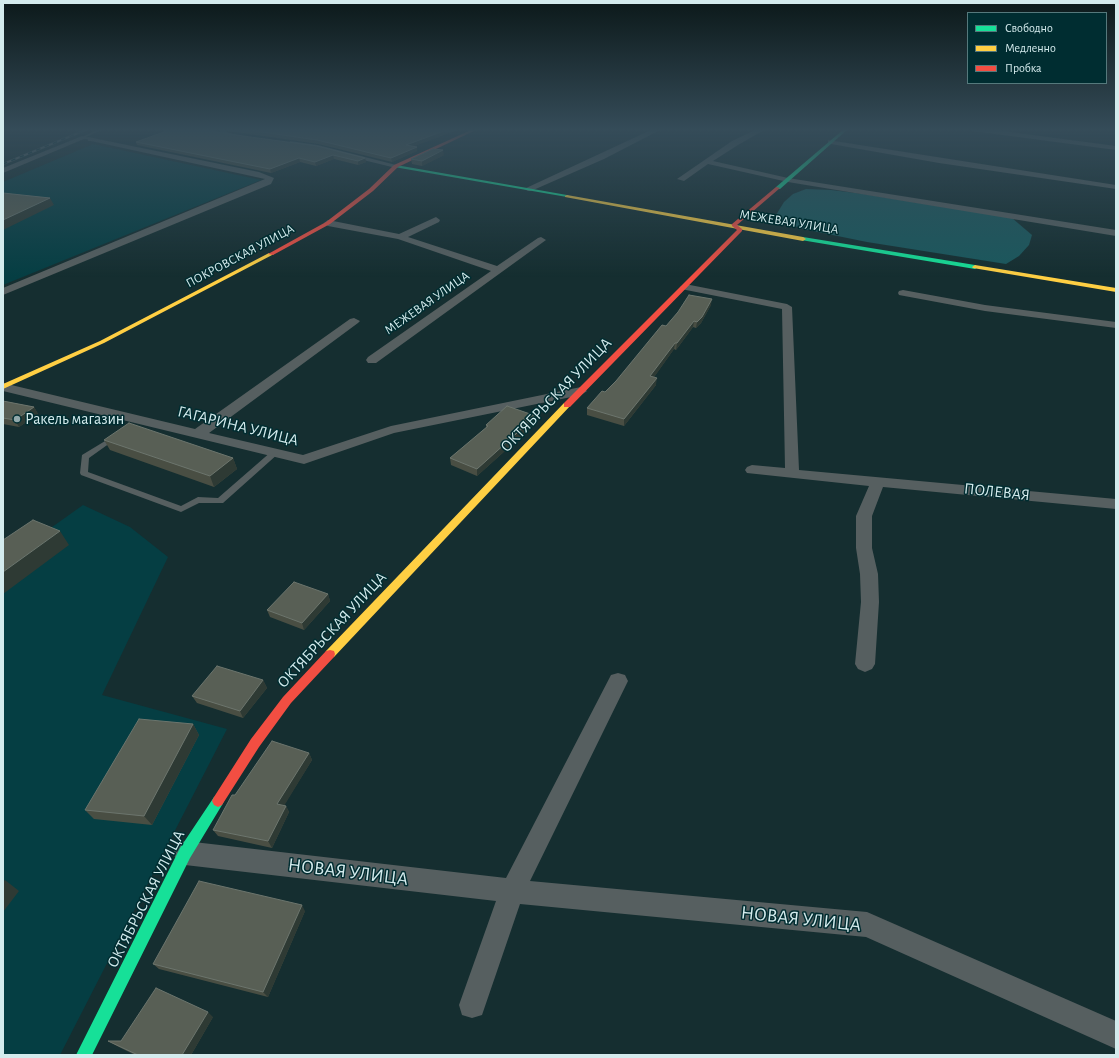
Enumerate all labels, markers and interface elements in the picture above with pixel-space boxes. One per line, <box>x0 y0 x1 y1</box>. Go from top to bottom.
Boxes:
legend <box>967 12 1107 84</box>
text: Свободно <box>1005 22 1053 34</box>
text: Медленно <box>1005 42 1056 54</box>
text: Пробка <box>1005 62 1042 74</box>
street label: МЕЖЕВАЯ УЛИЦА <box>738 206 840 238</box>
street label: ПОКРОВСКАЯ УЛИЦА <box>183 221 297 291</box>
street label: МЕЖЕВАЯ УЛИЦА <box>382 268 472 338</box>
street label: ОКТЯБРЬСКАЯ УЛИЦА <box>496 334 616 456</box>
street label: ГАГАРИНА УЛИЦА <box>176 402 300 450</box>
place label: Ракель магазин <box>25 409 124 429</box>
marker: Ракель магазин <box>12 414 22 424</box>
street label: ПОЛЕВАЯ <box>963 479 1031 505</box>
street label: ОКТЯБРЬСКАЯ УЛИЦА <box>273 568 391 692</box>
street label: ОКТЯБРЬСКАЯ УЛИЦА <box>103 827 189 971</box>
street label: НОВАЯ УЛИЦА <box>287 853 409 891</box>
street label: НОВАЯ УЛИЦА <box>740 901 862 937</box>

